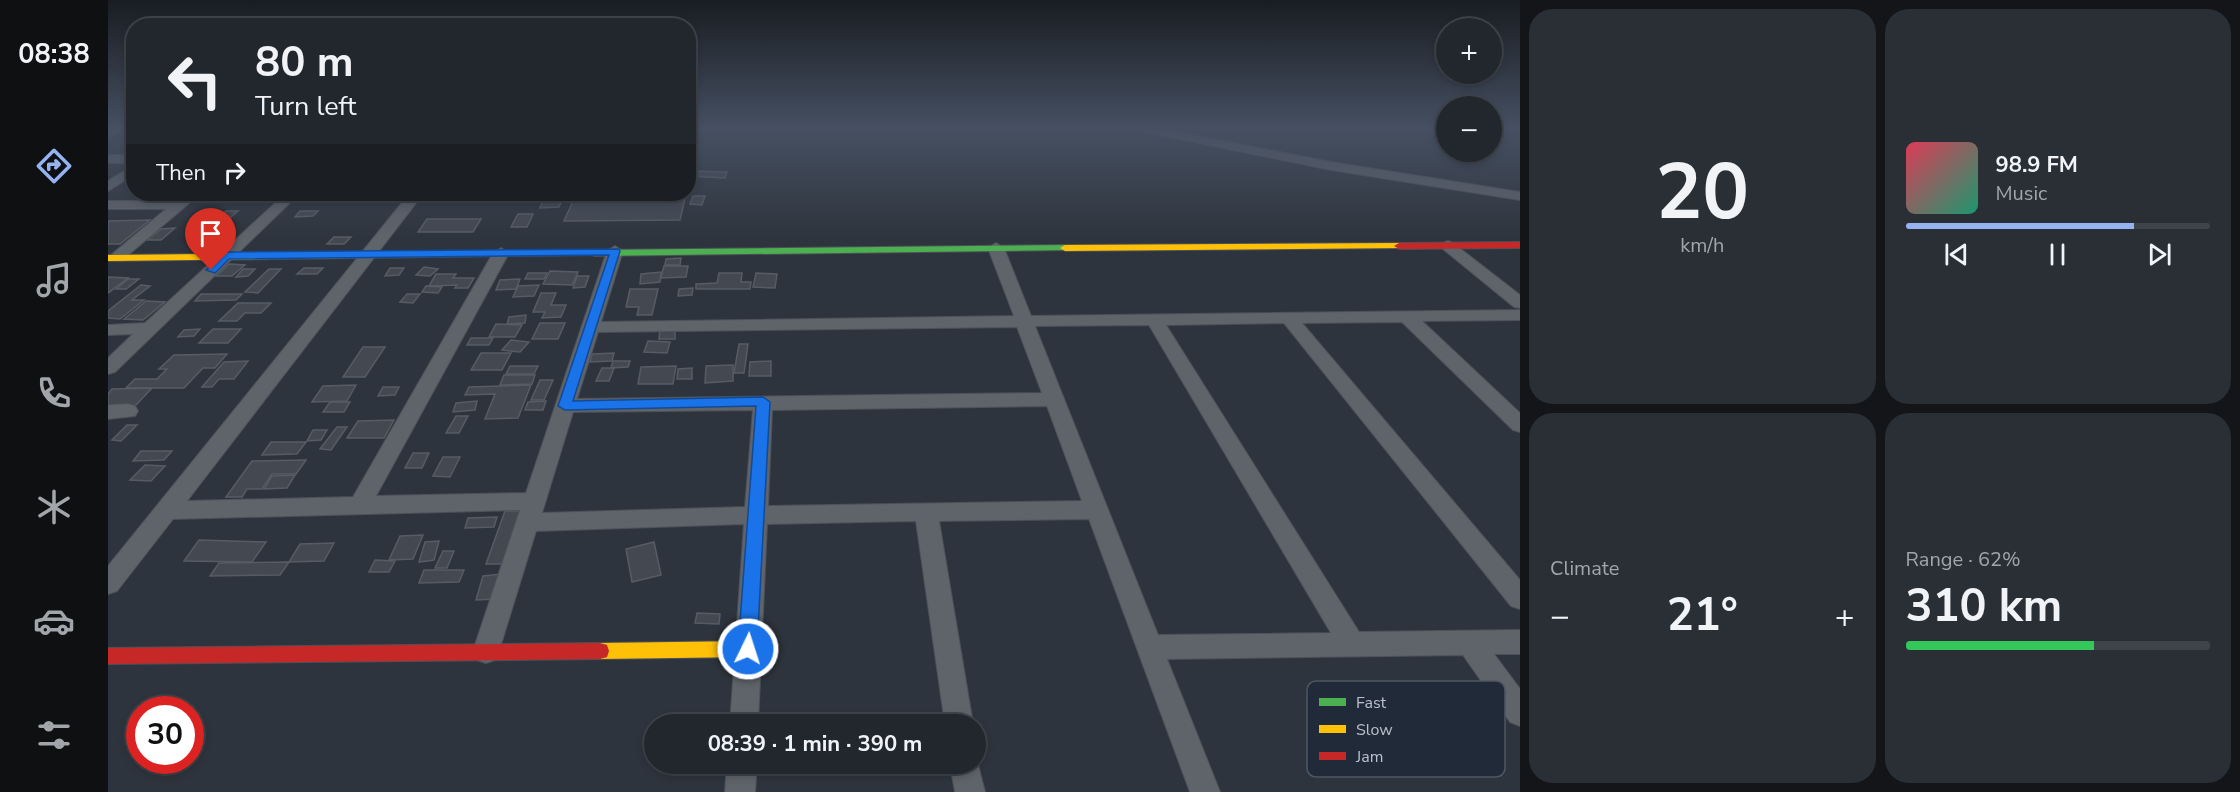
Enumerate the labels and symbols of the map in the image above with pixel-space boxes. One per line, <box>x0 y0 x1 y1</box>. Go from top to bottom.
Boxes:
pin <box>185 208 236 270</box>
position arrow <box>716 617 780 681</box>
legend <box>1307 681 1505 777</box>
text: Fast <box>1356 692 1387 714</box>
speed limit sign: 30 <box>126 696 204 774</box>
text: Slow <box>1356 719 1393 741</box>
text: Jam <box>1355 746 1383 768</box>

